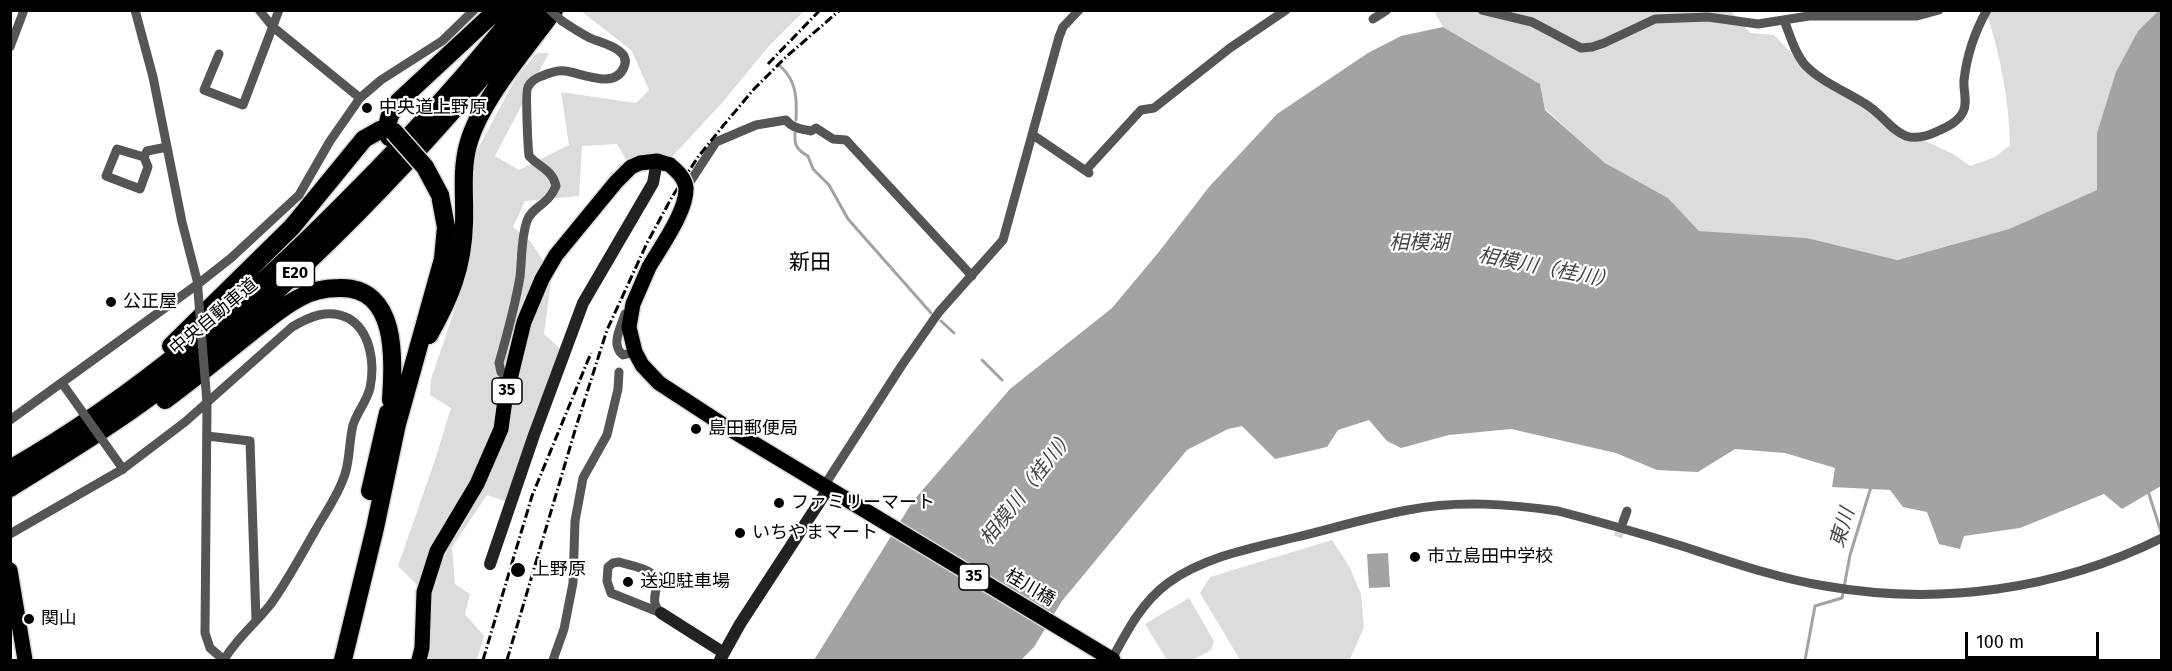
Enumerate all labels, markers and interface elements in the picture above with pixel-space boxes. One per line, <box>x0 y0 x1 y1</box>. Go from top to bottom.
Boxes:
place label: 中央道上野原 <box>379 97 487 119</box>
marker: 中央道上野原 <box>360 101 374 115</box>
water label: 相模湖 <box>1389 231 1449 255</box>
water label: 相模川（桂川） <box>1476 244 1618 294</box>
district label: 新田 <box>789 250 831 276</box>
road number: E20 <box>276 261 314 287</box>
street label: 中央自動車道 <box>166 274 262 360</box>
place label: 公正屋 <box>123 291 177 313</box>
marker: 公正屋 <box>104 295 118 309</box>
road number: 35 <box>492 378 522 404</box>
place label: 島田郵便局 <box>708 418 798 440</box>
marker: 島田郵便局 <box>689 422 703 436</box>
water label: 相模川（桂川） <box>975 425 1081 551</box>
place label: ファミリーマート <box>791 492 935 514</box>
marker: ファミリーマート <box>772 496 786 510</box>
water label: 東川 <box>1826 505 1860 551</box>
place label: いちやまマート <box>752 522 878 544</box>
marker: いちやまマート <box>733 526 747 540</box>
place label: 市立島田中学校 <box>1427 546 1553 568</box>
marker: 市立島田中学校 <box>1408 550 1422 564</box>
place label: 上野原 <box>532 559 586 581</box>
marker: 上野原 <box>509 561 527 579</box>
road number: 35 <box>959 564 989 590</box>
street label: 桂川橋 <box>1001 565 1059 611</box>
place label: 送迎駐車場 <box>640 571 730 593</box>
marker: 送迎駐車場 <box>621 575 635 589</box>
place label: 関山 <box>41 608 77 630</box>
marker: 関山 <box>22 612 36 626</box>
scale bar <box>1968 620 2102 658</box>
text: 100 m <box>1976 631 2024 653</box>

